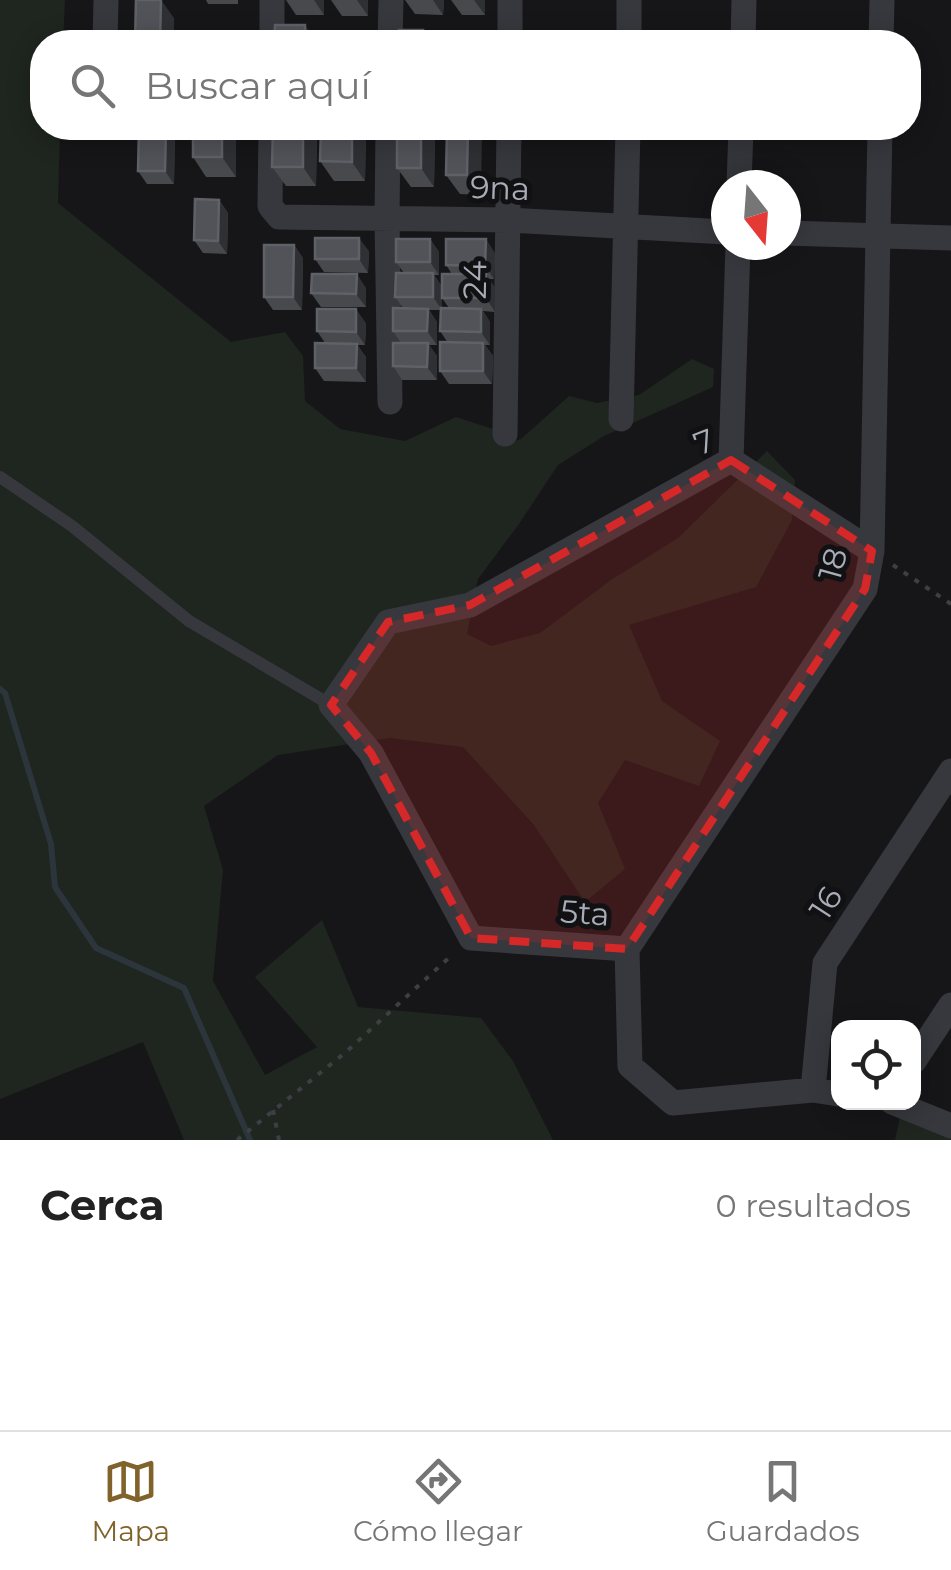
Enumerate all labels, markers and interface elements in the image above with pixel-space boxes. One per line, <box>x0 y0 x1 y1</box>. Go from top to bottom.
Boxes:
search box <box>30 30 921 140</box>
icon: search <box>65 58 120 113</box>
text: Buscar aquí <box>145 62 371 109</box>
street label: 9na <box>469 167 531 208</box>
north arrow <box>711 170 801 260</box>
street label: 24 <box>455 260 494 300</box>
street label: 7 <box>688 420 720 463</box>
street label: 18 <box>810 543 855 584</box>
street label: 16 <box>801 879 850 926</box>
street label: 5ta <box>559 891 611 934</box>
map controls <box>831 1020 921 1110</box>
button: locate <box>831 1020 921 1110</box>
text: Cerca <box>40 1179 165 1231</box>
text: 0 resultados <box>716 1186 911 1225</box>
tab: Mapa <box>91 1454 170 1548</box>
tab: Cómo llegar <box>353 1454 523 1548</box>
tab: Guardados <box>706 1454 860 1548</box>

